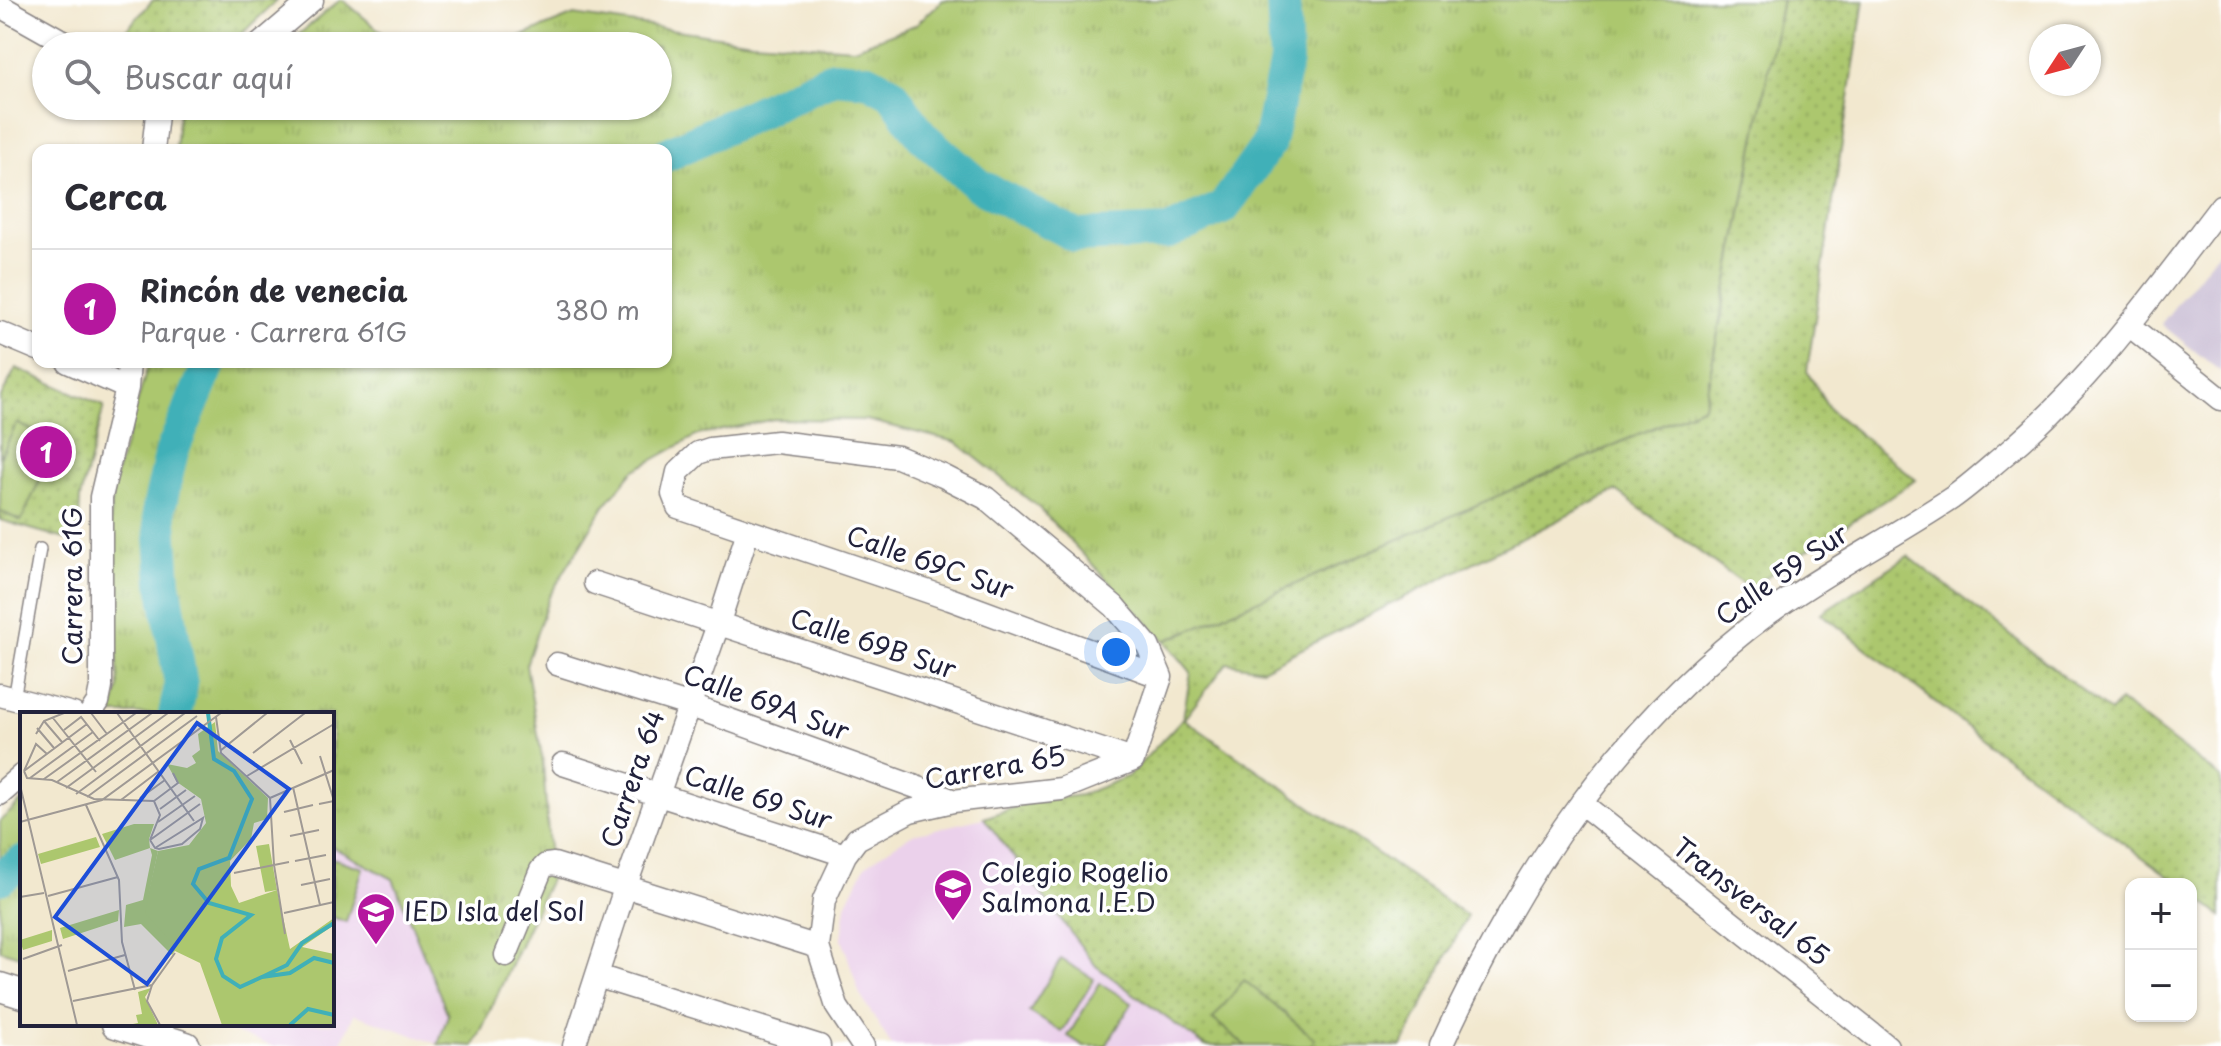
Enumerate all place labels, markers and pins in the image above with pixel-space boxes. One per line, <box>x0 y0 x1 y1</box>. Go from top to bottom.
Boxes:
pin: 1 <box>20 422 72 482</box>
place label: Colegio Rogelio Salmona I.E.D <box>981 852 1169 921</box>
school or university icon: Colegio Rogelio Salmona I.E.D <box>932 867 974 922</box>
school or university icon: IED Isla del Sol <box>355 891 397 946</box>
place label: IED Isla del Sol <box>404 891 585 930</box>

